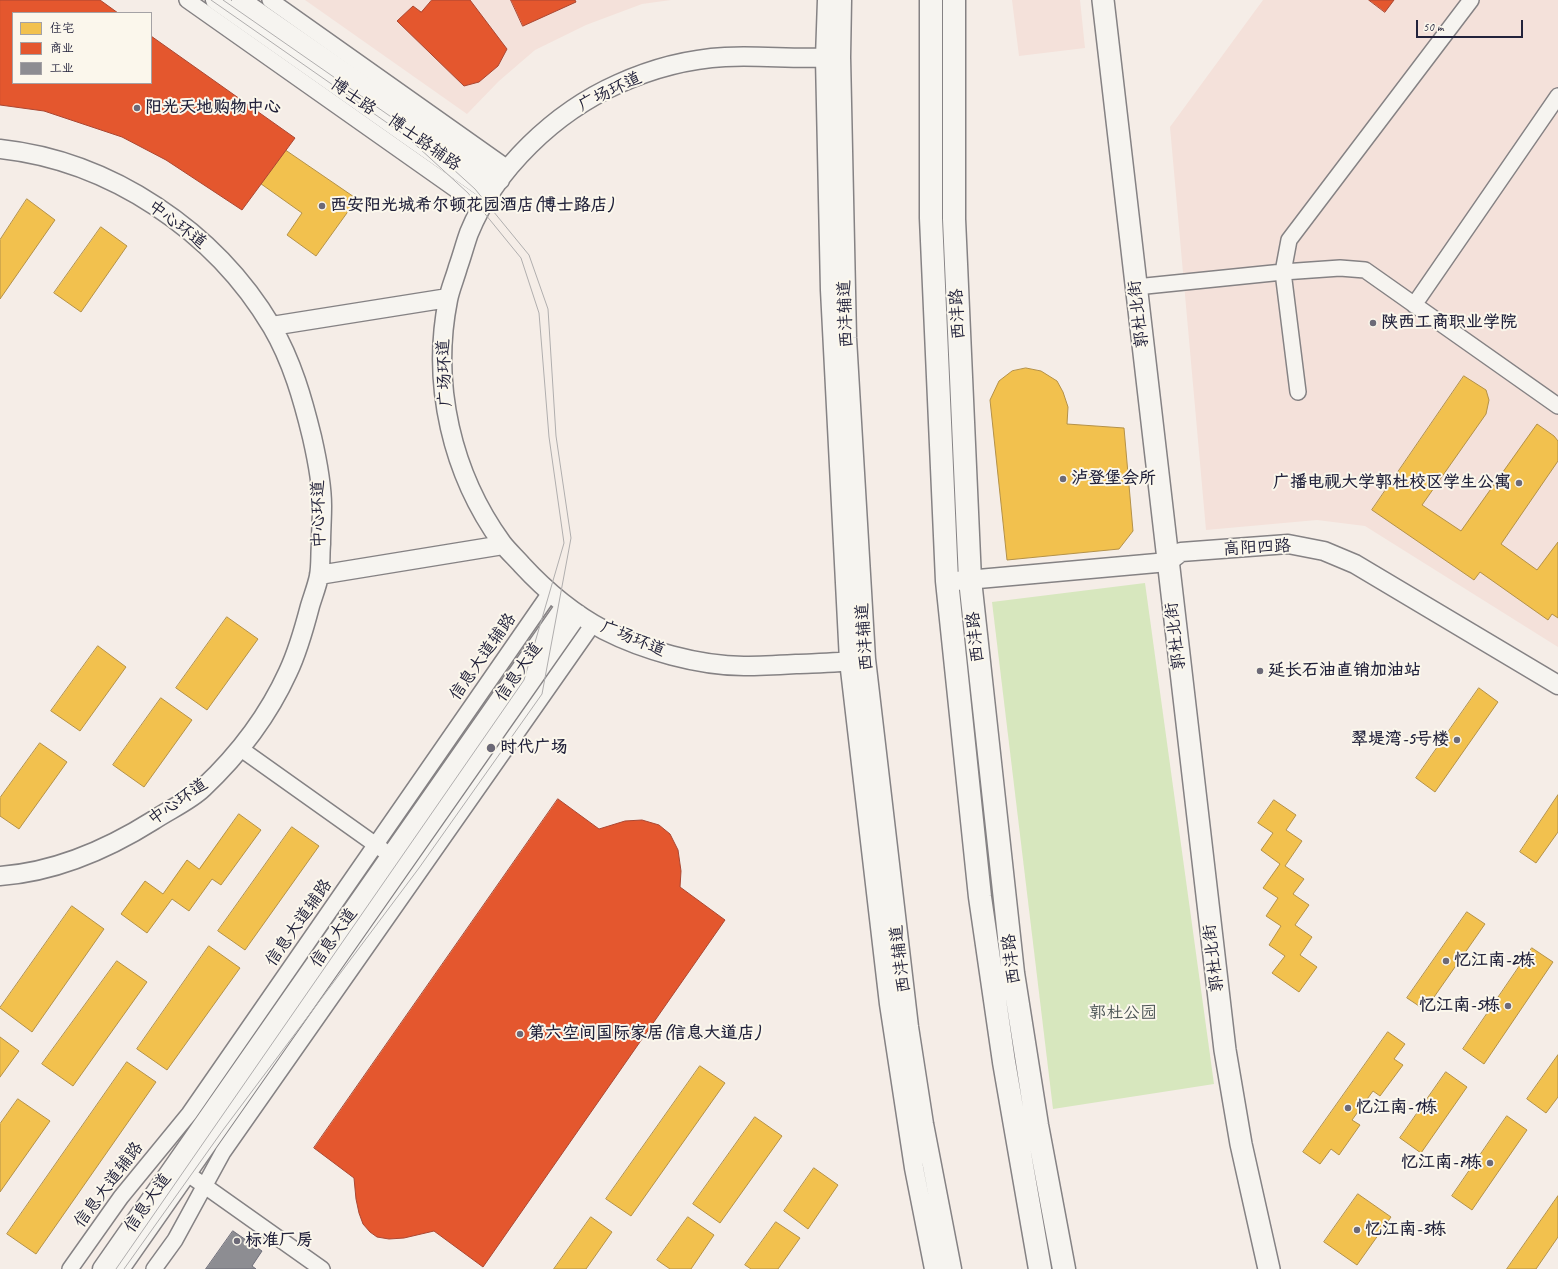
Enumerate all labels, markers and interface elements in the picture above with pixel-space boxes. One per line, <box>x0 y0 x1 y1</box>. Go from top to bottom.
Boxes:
legend <box>12 12 152 84</box>
scale bar <box>1418 12 1525 38</box>
text: 50 m <box>1423 19 1443 35</box>
text: 住宅 <box>50 20 74 36</box>
text: 商业 <box>50 40 74 56</box>
text: 工业 <box>50 60 74 76</box>
street label: 广场环道 <box>575 68 645 116</box>
street label: 博士路 <box>326 74 380 120</box>
place label: 阳光天地购物中心 <box>145 98 281 118</box>
marker: 阳光天地购物中心 <box>132 103 142 113</box>
street label: 博士路辅路 <box>383 110 465 176</box>
street label: 中心环道 <box>144 196 210 254</box>
place label: 西安阳光城希尔顿花园酒店(博士路店) <box>330 196 613 216</box>
marker: 西安阳光城希尔顿花园酒店(博士路店) <box>317 201 327 211</box>
street label: 郭杜北街 <box>1125 279 1153 349</box>
street label: 西沣辅道 <box>835 280 857 348</box>
street label: 西沣路 <box>946 288 970 340</box>
place label: 陕西工商职业学院 <box>1381 313 1517 333</box>
marker: 陕西工商职业学院 <box>1368 318 1378 328</box>
street label: 广场环道 <box>434 339 456 407</box>
place label: 泸登堡会所 <box>1071 469 1156 489</box>
place label: 广播电视大学郭杜校区学生公寓 <box>1273 473 1511 493</box>
marker: 泸登堡会所 <box>1058 474 1068 484</box>
marker: 广播电视大学郭杜校区学生公寓 <box>1514 478 1524 488</box>
street label: 中心环道 <box>308 480 330 548</box>
street label: 高阳四路 <box>1223 536 1291 560</box>
street label: 郭杜北街 <box>1162 601 1190 671</box>
street label: 西沣辅道 <box>852 602 878 672</box>
street label: 信息大道辅路 <box>445 609 521 705</box>
street label: 西沣路 <box>963 611 989 663</box>
street label: 广场环道 <box>598 617 668 661</box>
street label: 信息大道 <box>491 638 547 706</box>
place label: 延长石油直销加油站 <box>1268 661 1421 681</box>
marker: 延长石油直销加油站 <box>1255 666 1265 676</box>
place label: 翠堤湾-5号楼 <box>1351 730 1449 750</box>
marker: 翠堤湾-5号楼 <box>1452 735 1462 745</box>
place label: 时代广场 <box>500 738 568 758</box>
marker: 时代广场 <box>485 742 497 754</box>
street label: 中心环道 <box>144 774 212 830</box>
street label: 信息大道辅路 <box>261 875 337 971</box>
street label: 信息大道 <box>306 904 362 972</box>
street label: 郭杜北街 <box>1200 923 1228 993</box>
street label: 西沣辅道 <box>887 924 915 994</box>
street label: 西沣路 <box>999 932 1025 986</box>
place label: 忆江南-2栋 <box>1454 951 1535 971</box>
marker: 忆江南-2栋 <box>1441 956 1451 966</box>
place label: 忆江南-5栋 <box>1419 996 1500 1016</box>
marker: 忆江南-5栋 <box>1503 1001 1513 1011</box>
park label: 郭杜公园 <box>1089 1004 1157 1024</box>
place label: 第六空间国际家居(信息大道店) <box>528 1024 760 1044</box>
marker: 第六空间国际家居(信息大道店) <box>515 1029 525 1039</box>
place label: 忆江南-1栋 <box>1356 1098 1437 1118</box>
marker: 忆江南-1栋 <box>1343 1103 1353 1113</box>
street label: 信息大道辅路 <box>70 1138 148 1232</box>
place label: 忆江南-7栋 <box>1401 1153 1482 1173</box>
marker: 忆江南-7栋 <box>1485 1158 1495 1168</box>
street label: 信息大道 <box>120 1169 176 1237</box>
place label: 忆江南-3栋 <box>1365 1220 1446 1240</box>
marker: 忆江南-3栋 <box>1352 1225 1362 1235</box>
place label: 标准厂房 <box>245 1231 313 1251</box>
marker: 标准厂房 <box>232 1236 242 1246</box>

